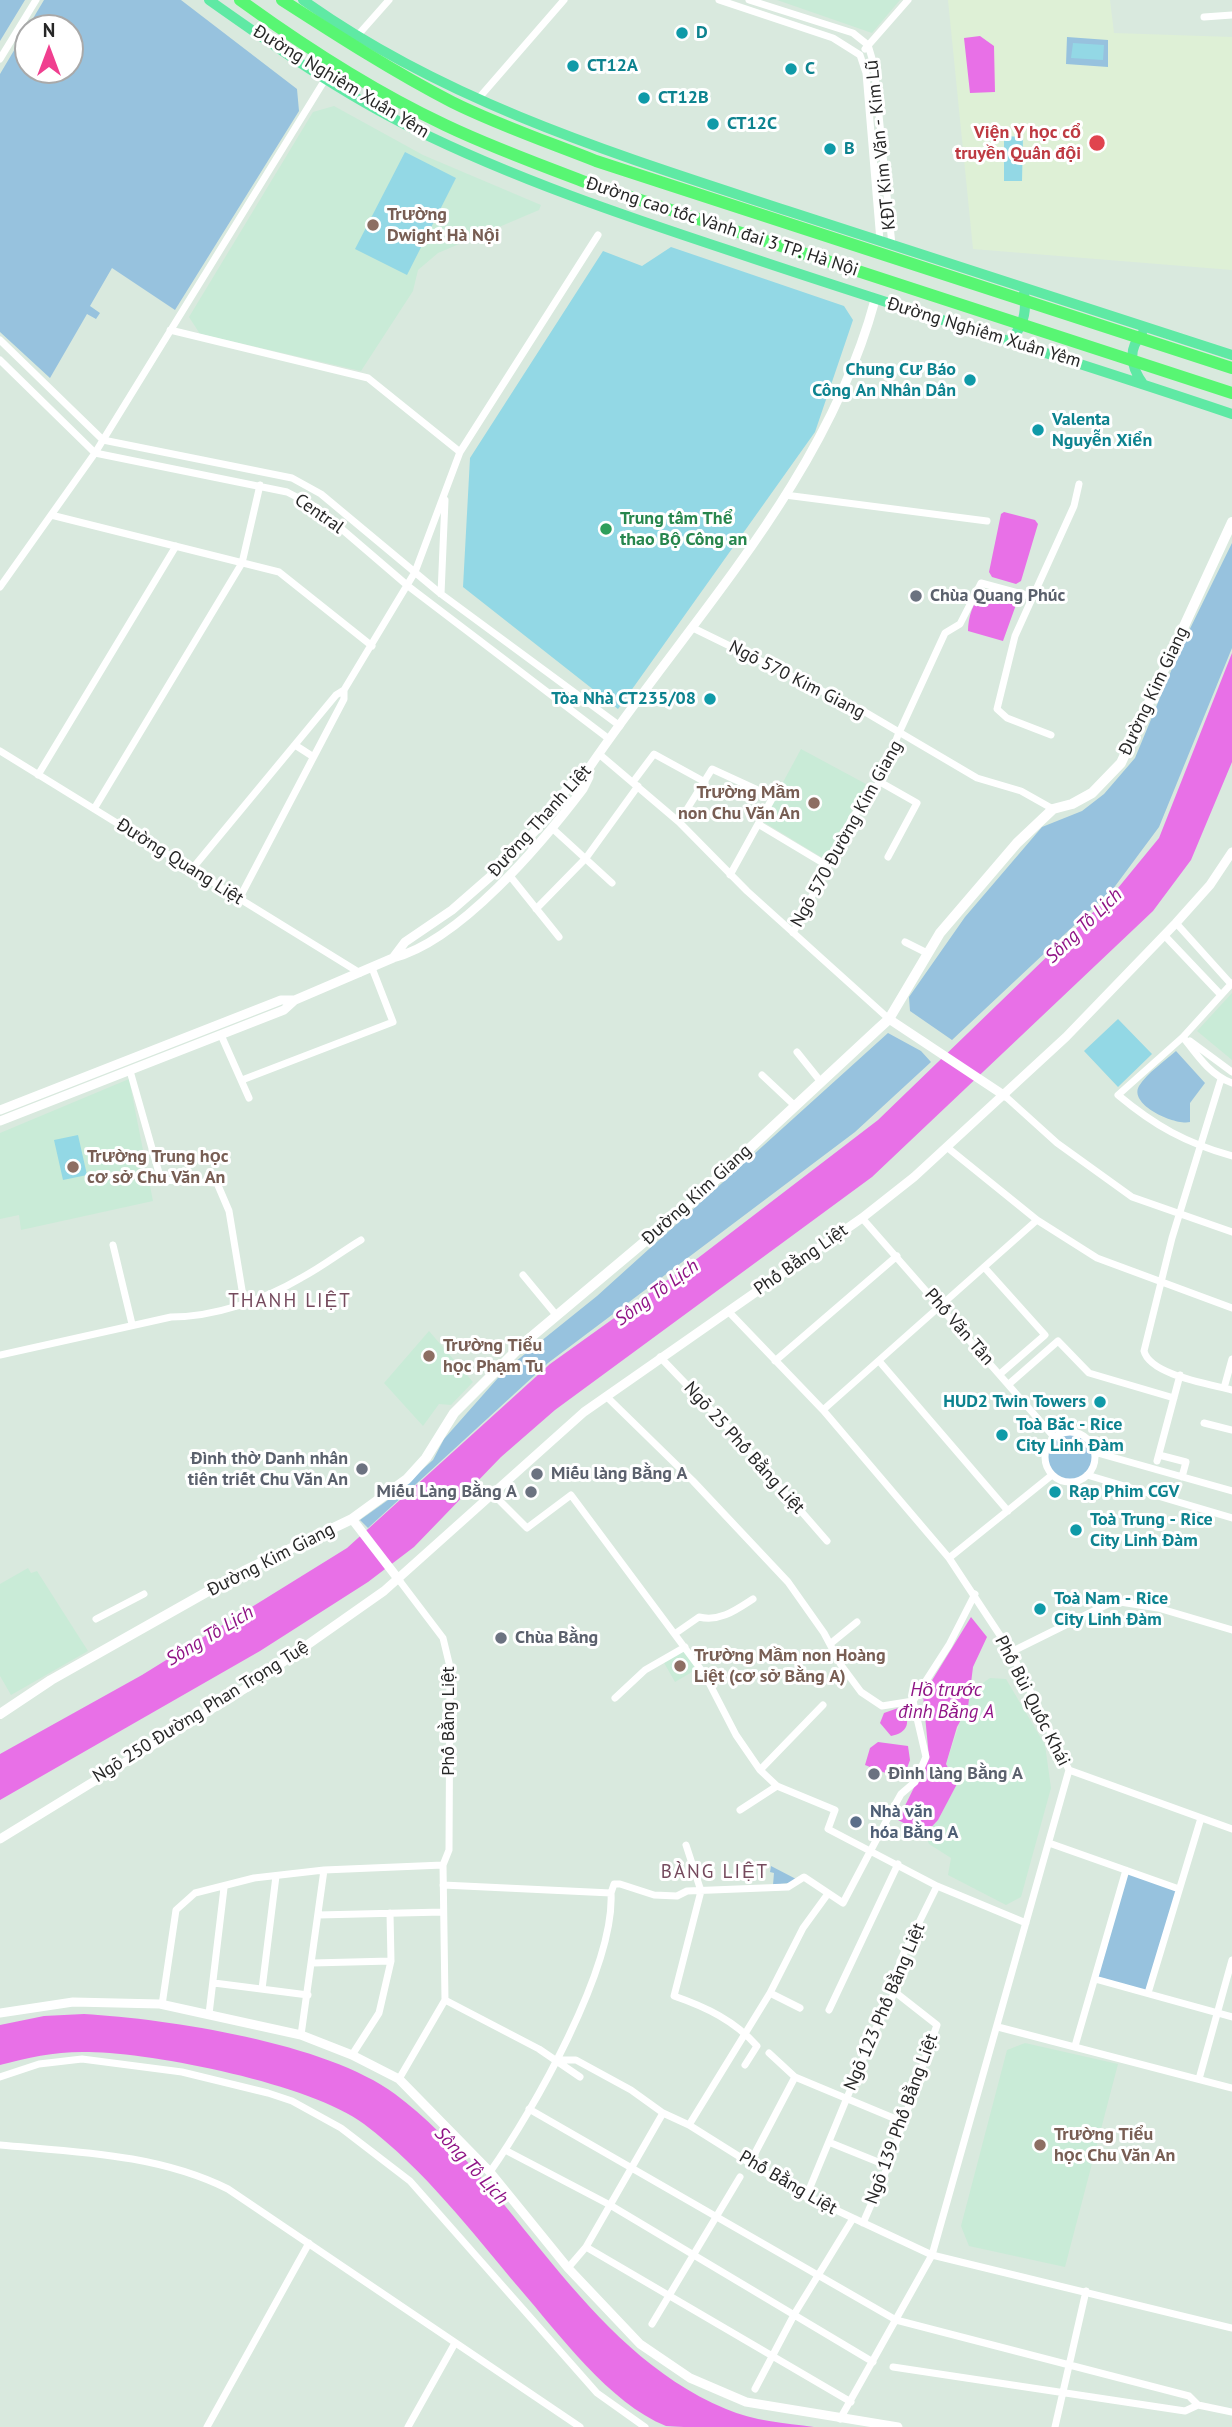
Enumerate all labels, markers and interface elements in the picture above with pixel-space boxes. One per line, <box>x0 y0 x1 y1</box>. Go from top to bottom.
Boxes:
north arrow <box>14 14 84 84</box>
text: N <box>43 18 55 42</box>
street label: Đường Nghiêm Xuân Yêm <box>249 21 433 143</box>
place label: D <box>696 22 708 44</box>
marker: D <box>674 25 690 41</box>
place label: CT12A <box>587 55 638 77</box>
marker: CT12A <box>565 58 581 74</box>
place label: C <box>805 58 815 80</box>
street label: KĐT Kim Văn - Kim Lũ <box>861 59 901 231</box>
marker: C <box>783 61 799 77</box>
place label: CT12B <box>658 87 709 109</box>
marker: CT12B <box>636 90 652 106</box>
place label: CT12C <box>727 113 777 135</box>
marker: CT12C <box>705 116 721 132</box>
place label: Viện Y học cổ truyền Quân đội <box>955 122 1081 164</box>
marker: Viện Y học cổ truyền Quân đội <box>1087 133 1107 153</box>
place label: B <box>844 138 855 160</box>
marker: B <box>822 141 838 157</box>
street label: Đường cao tốc Vành đai 3 TP. Hà Nội <box>583 173 861 281</box>
place label: Trường Dwight Hà Nội <box>387 204 500 246</box>
marker: Trường Dwight Hà Nội <box>365 217 381 233</box>
street label: Đường Nghiêm Xuân Yêm <box>885 293 1083 373</box>
place label: Chung Cư Báo Công An Nhân Dân <box>812 359 956 402</box>
marker: Chung Cư Báo Công An Nhân Dân <box>962 372 978 388</box>
place label: Valenta Nguyễn Xiển <box>1052 409 1152 452</box>
marker: Valenta Nguyễn Xiển <box>1030 422 1046 438</box>
street label: Central <box>290 489 348 539</box>
place label: Trung tâm Thể thao Bộ Công an <box>620 508 747 550</box>
marker: Trung tâm Thể thao Bộ Công an <box>598 521 614 537</box>
place label: Chùa Quang Phúc <box>930 585 1065 607</box>
marker: Chùa Quang Phúc <box>908 588 924 604</box>
street label: Đường Kim Giang <box>1115 623 1193 759</box>
street label: Ngõ 570 Kim Giang <box>725 636 869 724</box>
place label: Tòa Nhà CT235/08 <box>551 688 696 710</box>
marker: Tòa Nhà CT235/08 <box>702 691 718 707</box>
street label: Ngõ 570 Đường Kim Giang <box>787 737 907 931</box>
street label: Đường Thanh Liệt <box>484 760 596 882</box>
place label: Trường Mầm non Chu Văn An <box>678 782 800 824</box>
marker: Trường Mầm non Chu Văn An <box>806 795 822 811</box>
street label: Đường Quang Liệt <box>113 814 247 910</box>
water label: Sông Tô Lịch <box>1041 884 1127 968</box>
street label: Đường Kim Giang <box>638 1140 756 1250</box>
place label: Trường Trung học cơ sở Chu Văn An <box>87 1146 228 1188</box>
marker: Trường Trung học cơ sở Chu Văn An <box>65 1159 81 1175</box>
street label: Phố Bằng Liệt <box>750 1220 852 1300</box>
water label: Sông Tô Lịch <box>611 1255 703 1331</box>
street label: Phố Văn Tân <box>920 1284 998 1370</box>
district label: THANH LIỆT <box>229 1291 351 1313</box>
place label: Trường Tiểu học Phạm Tu <box>443 1335 543 1378</box>
marker: Trường Tiểu học Phạm Tu <box>421 1348 437 1364</box>
street label: Ngõ 25 Phố Bằng Liệt <box>679 1378 809 1518</box>
place label: HUD2 Twin Towers <box>943 1391 1086 1413</box>
marker: HUD2 Twin Towers <box>1092 1394 1108 1410</box>
place label: Toà Bắc - Rice City Linh Đàm <box>1016 1414 1124 1456</box>
marker: Toà Bắc - Rice City Linh Đàm <box>994 1427 1010 1443</box>
place label: Đình thờ Danh nhân tiên triết Chu Văn An <box>188 1448 348 1490</box>
marker: Đình thờ Danh nhân tiên triết Chu Văn An <box>354 1461 370 1477</box>
place label: Miếu làng Bằng A <box>551 1463 687 1485</box>
marker: Miếu làng Bằng A <box>529 1466 545 1482</box>
place label: Miếu Làng Bằng A <box>377 1481 517 1503</box>
place label: Rạp Phim CGV <box>1069 1481 1179 1503</box>
marker: Miếu Làng Bằng A <box>523 1484 539 1500</box>
marker: Rạp Phim CGV <box>1047 1484 1063 1500</box>
place label: Toà Trung - Rice City Linh Đàm <box>1090 1509 1213 1552</box>
street label: Đường Kim Giang <box>204 1519 338 1601</box>
marker: Toà Trung - Rice City Linh Đàm <box>1068 1522 1084 1538</box>
place label: Toà Nam - Rice City Linh Đàm <box>1054 1588 1168 1630</box>
water label: Sông Tô Lịch <box>162 1601 258 1671</box>
marker: Toà Nam - Rice City Linh Đàm <box>1032 1601 1048 1617</box>
place label: Chùa Bằng <box>515 1627 598 1649</box>
marker: Chùa Bằng <box>493 1630 509 1646</box>
street label: Phố Bùi Quốc Khái <box>990 1632 1074 1770</box>
street label: Ngõ 250 Đường Phan Trọng Tuệ <box>89 1637 313 1787</box>
place label: Trường Mầm non Hoàng Liệt (cơ sở Bằng A) <box>694 1645 886 1688</box>
marker: Trường Mầm non Hoàng Liệt (cơ sở Bằng A) <box>672 1658 688 1674</box>
street label: Phố Bằng Liệt <box>438 1666 460 1776</box>
water label: Hồ trước đình Bằng A <box>898 1680 994 1724</box>
place label: Đình làng Bằng A <box>888 1763 1023 1785</box>
marker: Đình làng Bằng A <box>866 1766 882 1782</box>
place label: Nhà văn hóa Bằng A <box>870 1801 959 1843</box>
marker: Nhà văn hóa Bằng A <box>848 1814 864 1830</box>
district label: BÀNG LIỆT <box>662 1862 768 1884</box>
street label: Ngõ 123 Phố Bằng Liệt <box>840 1920 930 2094</box>
street label: Ngõ 139 Phố Bằng Liệt <box>861 2031 943 2207</box>
water label: Sông Tô Lịch <box>429 2122 513 2210</box>
place label: Trường Tiểu học Chu Văn An <box>1054 2124 1175 2166</box>
marker: Trường Tiểu học Chu Văn An <box>1032 2137 1048 2153</box>
street label: Phố Bằng Liệt <box>735 2146 841 2220</box>

